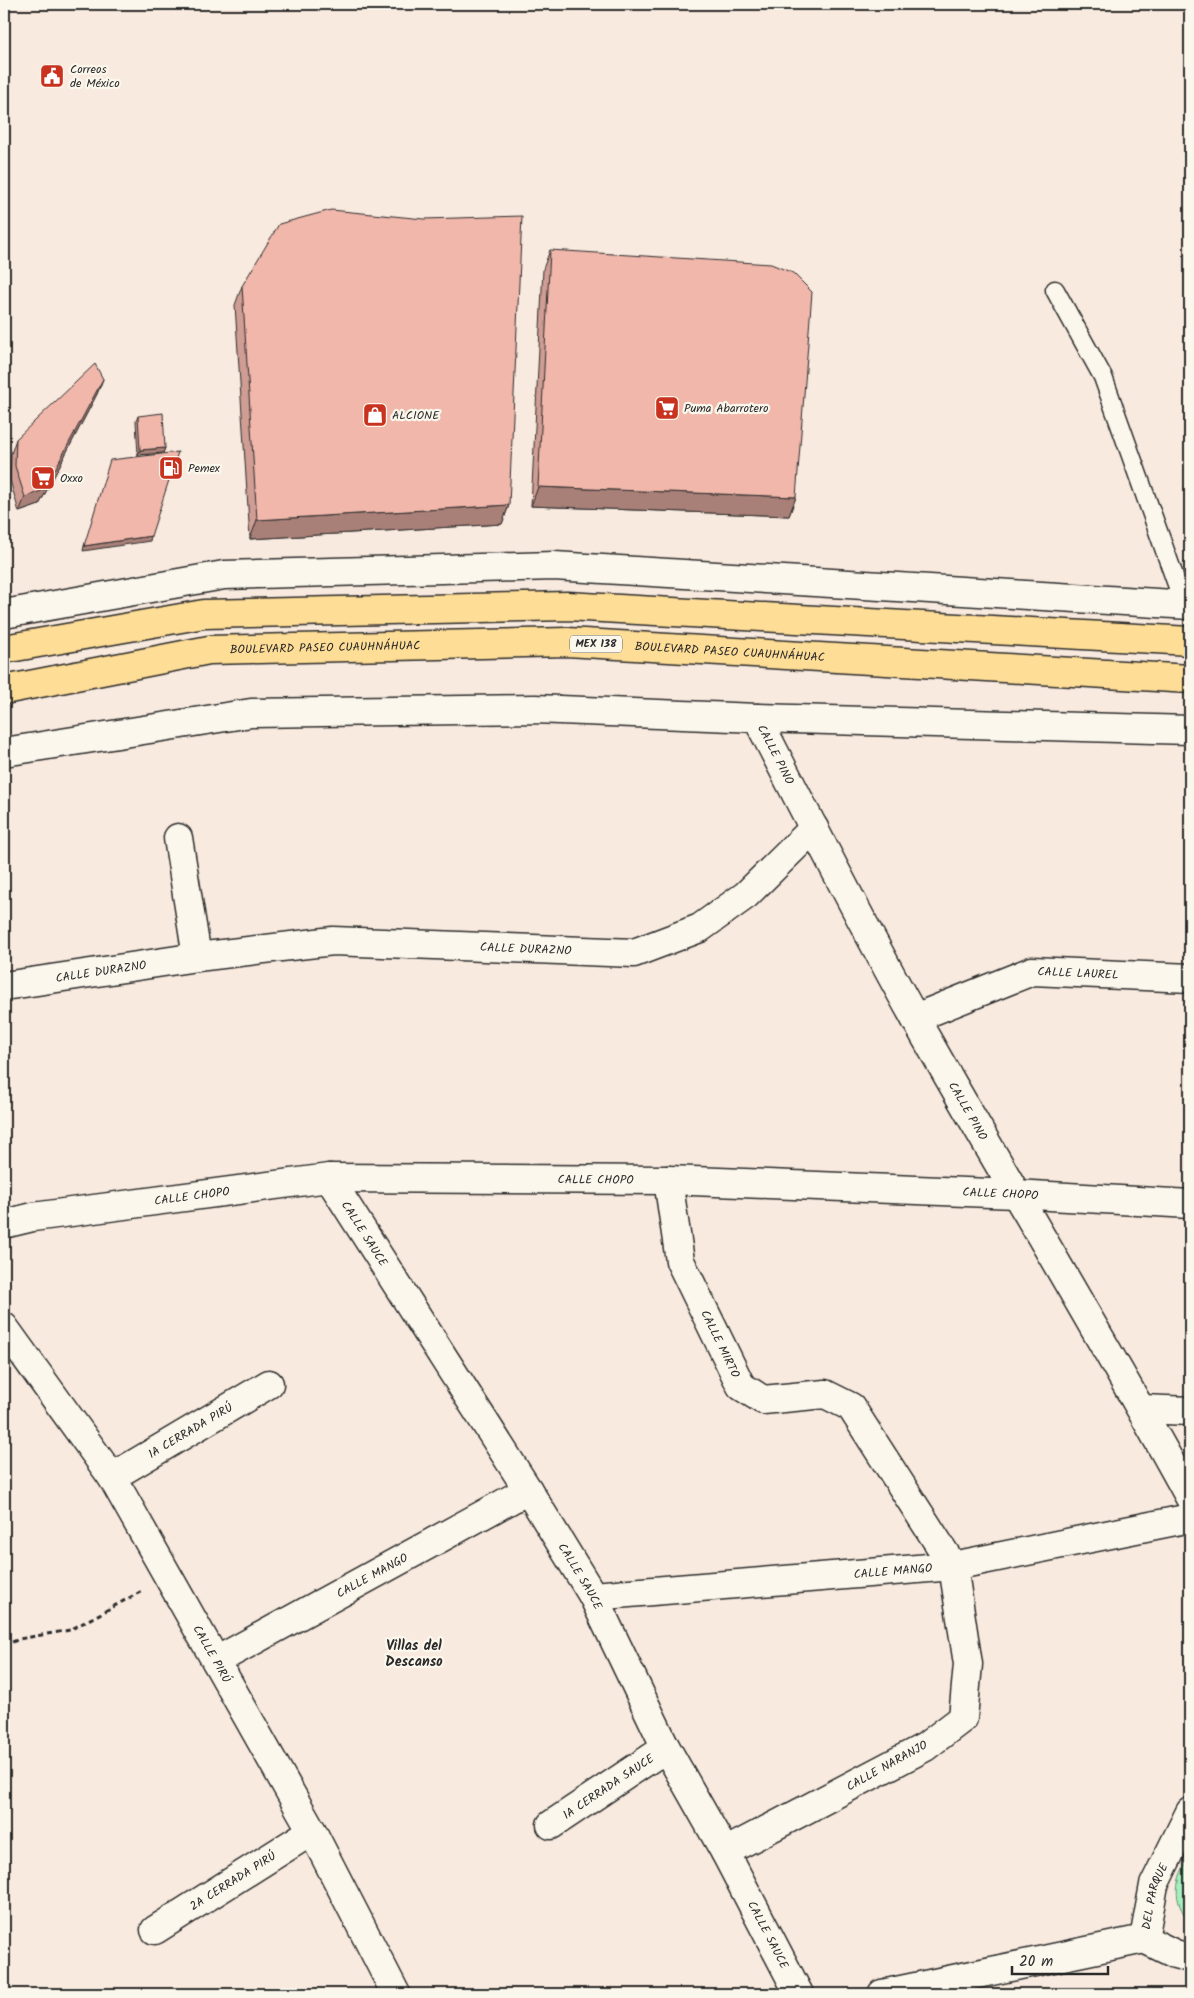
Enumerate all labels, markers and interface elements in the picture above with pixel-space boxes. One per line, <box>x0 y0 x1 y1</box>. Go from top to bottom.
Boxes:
place label: Correos de México <box>70 60 120 93</box>
public building icon: Correos de México <box>39 63 65 89</box>
supermarket icon: Puma Abarrotero <box>654 395 680 421</box>
place label: Puma Abarrotero <box>684 399 768 418</box>
shop icon: ALCIONE <box>362 402 388 428</box>
place label: ALCIONE <box>392 406 440 425</box>
fuel station icon: Pemex <box>158 455 184 481</box>
place label: Pemex <box>188 459 221 478</box>
supermarket icon: Oxxo <box>30 465 56 491</box>
place label: Oxxo <box>60 469 83 488</box>
street label: BOULEVARD PASEO CUAUHNÁHUAC <box>230 636 421 659</box>
road number: MEX 138 <box>570 636 622 652</box>
street label: BOULEVARD PASEO CUAUHNÁHUAC <box>634 637 825 667</box>
street label: CALLE PINO <box>752 721 799 788</box>
street label: CALLE DURAZNO <box>480 937 573 960</box>
street label: CALLE DURAZNO <box>54 955 148 988</box>
street label: CALLE LAUREL <box>1037 962 1119 984</box>
street label: CALLE PINO <box>943 1078 993 1144</box>
street label: CALLE CHOPO <box>558 1170 634 1189</box>
street label: CALLE CHOPO <box>153 1182 231 1210</box>
street label: CALLE CHOPO <box>962 1182 1039 1205</box>
street label: CALLE SAUCE <box>336 1197 393 1271</box>
street label: CALLE MIRTO <box>696 1307 745 1382</box>
street label: 1A CERRADA PIRÚ <box>144 1398 236 1463</box>
street label: CALLE SAUCE <box>553 1539 608 1613</box>
street label: CALLE MANGO <box>333 1548 412 1603</box>
street label: CALLE MANGO <box>853 1558 934 1584</box>
street label: CALLE PIRÚ <box>188 1621 236 1686</box>
district label: Villas del Descanso <box>385 1635 443 1673</box>
street label: CALLE NARANJO <box>843 1736 932 1796</box>
street label: 1A CERRADA SAUCE <box>559 1749 659 1824</box>
street label: 2A CERRADA PIRÚ <box>186 1847 280 1915</box>
street label: DEL PARQUE <box>1136 1859 1173 1931</box>
street label: CALLE SAUCE <box>743 1897 794 1973</box>
scale bar <box>1012 1943 1108 1975</box>
text: 20 m <box>1019 1950 1053 1974</box>

